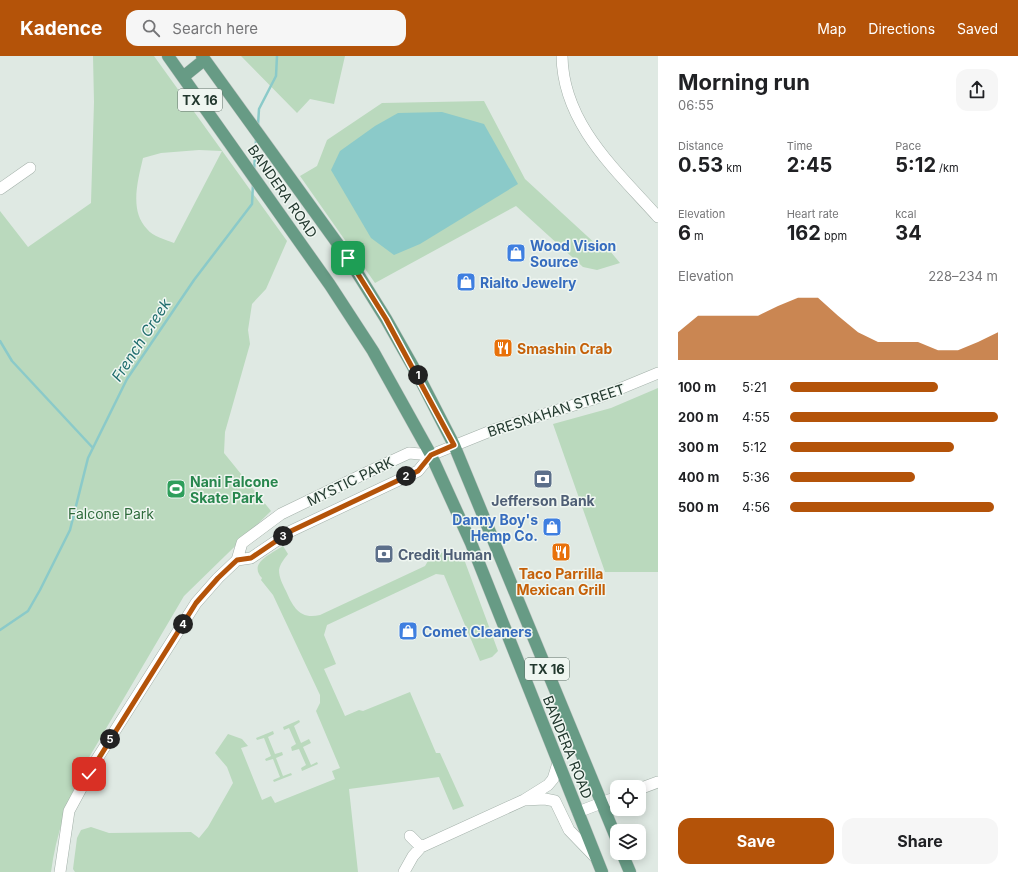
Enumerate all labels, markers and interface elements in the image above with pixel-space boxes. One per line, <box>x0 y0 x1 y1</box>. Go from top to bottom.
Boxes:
search box <box>126 10 406 46</box>
text: Kadence <box>20 17 102 40</box>
icon: search <box>140 17 162 39</box>
text: Search here <box>172 19 258 38</box>
text: Map <box>817 20 846 37</box>
text: Directions <box>868 20 935 37</box>
text: Saved <box>957 20 998 37</box>
text: Morning run <box>678 69 810 95</box>
button: share <box>956 69 998 111</box>
road number: TX 16 <box>178 89 222 111</box>
text: 06:55 <box>678 97 714 113</box>
text: Distance <box>678 139 723 153</box>
text: Time <box>787 139 812 153</box>
text: Pace <box>895 139 921 153</box>
street label: BANDERA ROAD <box>245 141 321 241</box>
text: 0.53 <box>678 153 723 177</box>
text: 2:45 <box>787 153 832 177</box>
text: 5:12 <box>895 153 936 177</box>
text: km <box>723 161 742 175</box>
text: /km <box>936 161 959 175</box>
text: Elevation <box>678 207 725 221</box>
text: Heart rate <box>787 207 839 221</box>
text: kcal <box>895 207 916 221</box>
text: 6 <box>678 221 691 245</box>
text: 162 <box>787 221 821 245</box>
text: 34 <box>895 221 922 245</box>
text: m <box>691 229 704 243</box>
text: bpm <box>821 229 847 243</box>
place label: Wood Vision Source <box>530 237 616 270</box>
pin <box>331 241 365 275</box>
shop icon: Wood Vision Source <box>505 242 527 264</box>
icon: arrive <box>337 247 359 269</box>
text: Elevation <box>678 268 734 284</box>
text: 228–234 m <box>928 268 998 284</box>
shop icon: Rialto Jewelry <box>455 271 477 293</box>
place label: Rialto Jewelry <box>480 274 577 291</box>
water label: French Creek <box>107 294 175 385</box>
restaurant icon: Smashin Crab <box>492 337 514 359</box>
place label: Smashin Crab <box>517 340 612 357</box>
pin: 1 <box>408 365 428 385</box>
text: 1 <box>416 368 420 382</box>
text: 100 m <box>678 379 716 395</box>
text: 5:21 <box>742 379 767 395</box>
street label: BRESNAHAN STREET <box>485 380 627 440</box>
text: 200 m <box>678 409 719 425</box>
text: 4:55 <box>742 409 770 425</box>
text: 300 m <box>678 439 719 455</box>
text: 5:12 <box>742 439 767 455</box>
street label: MYSTIC PARK <box>304 452 397 509</box>
pin: 2 <box>396 466 416 486</box>
bank icon: Jefferson Bank <box>532 468 554 490</box>
text: 2 <box>403 469 409 483</box>
text: 400 m <box>678 469 719 485</box>
text: 5:36 <box>742 469 770 485</box>
place label: Nani Falcone Skate Park <box>190 473 278 506</box>
sports icon: Nani Falcone Skate Park <box>165 478 187 500</box>
place label: Jefferson Bank <box>491 492 596 509</box>
text: 500 m <box>678 499 719 515</box>
text: 4:56 <box>742 499 770 515</box>
park label: Falcone Park <box>68 505 154 522</box>
place label: Danny Boy's Hemp Co. <box>452 511 538 544</box>
shop icon: Danny Boy's Hemp Co. <box>541 516 563 538</box>
pin: 3 <box>273 526 293 546</box>
text: 3 <box>279 529 287 543</box>
restaurant icon: Taco Parrilla Mexican Grill <box>550 541 572 563</box>
bank icon: Credit Human <box>373 543 395 565</box>
place label: Credit Human <box>398 546 492 563</box>
place label: Taco Parrilla Mexican Grill <box>516 565 606 598</box>
pin: 4 <box>173 614 193 634</box>
text: 4 <box>179 617 187 631</box>
shop icon: Comet Cleaners <box>397 620 419 642</box>
place label: Comet Cleaners <box>422 623 532 640</box>
road number: TX 16 <box>525 658 569 680</box>
street label: BANDERA ROAD <box>540 693 596 801</box>
pin: 5 <box>100 729 120 749</box>
text: 5 <box>106 732 114 746</box>
pin <box>72 757 106 791</box>
icon: check <box>78 763 100 785</box>
map controls <box>610 780 646 860</box>
button: locate <box>610 780 646 816</box>
button: Save <box>678 818 834 864</box>
button: Share <box>842 818 998 864</box>
button: layers <box>610 824 646 860</box>

